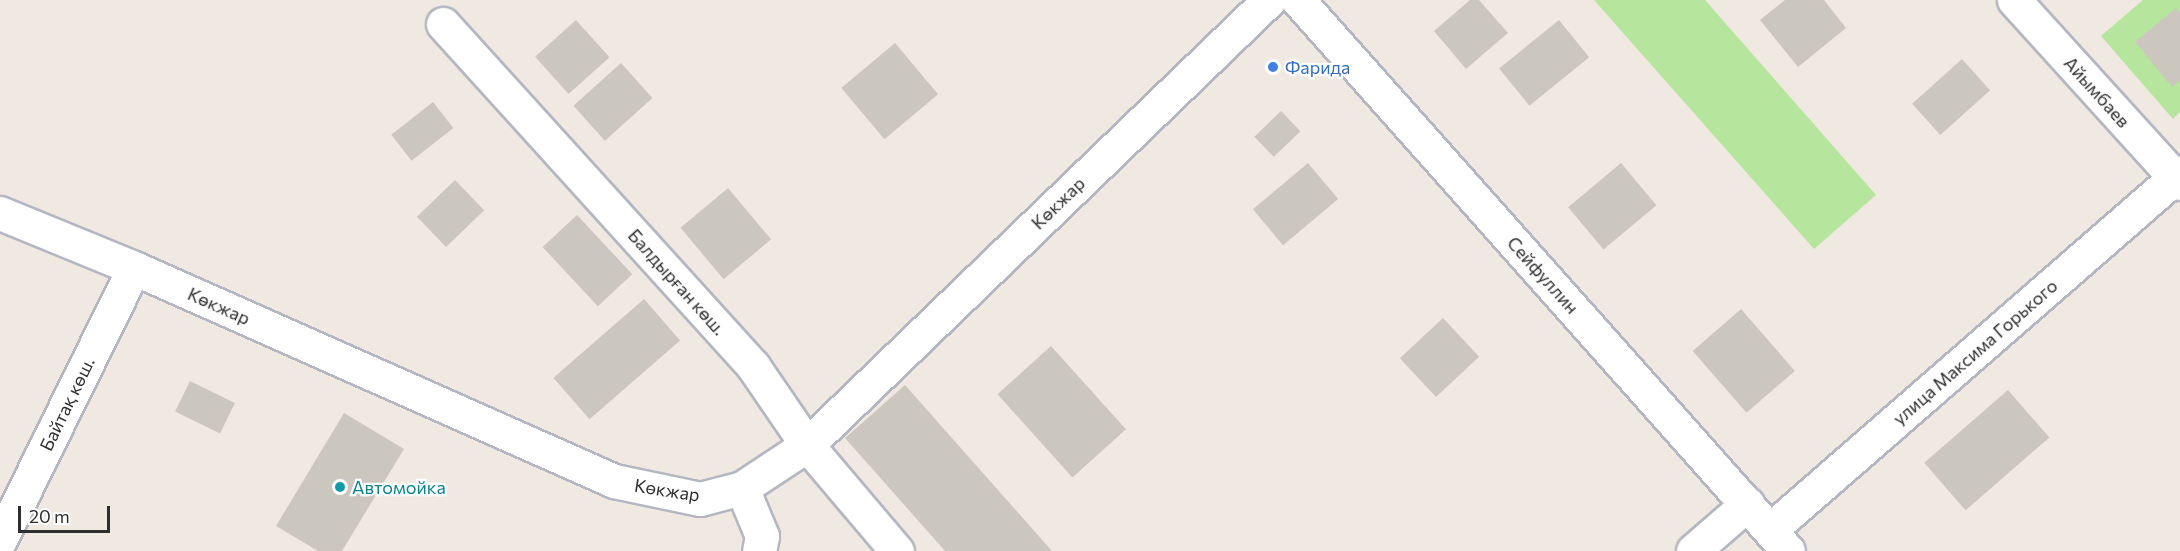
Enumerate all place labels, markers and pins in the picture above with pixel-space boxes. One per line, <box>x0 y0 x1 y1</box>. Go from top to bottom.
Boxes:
place label: Фарида <box>1285 56 1350 78</box>
marker: Фарида <box>1266 60 1280 74</box>
place label: Автомойка <box>352 476 446 498</box>
marker: Автомойка <box>333 480 347 494</box>

